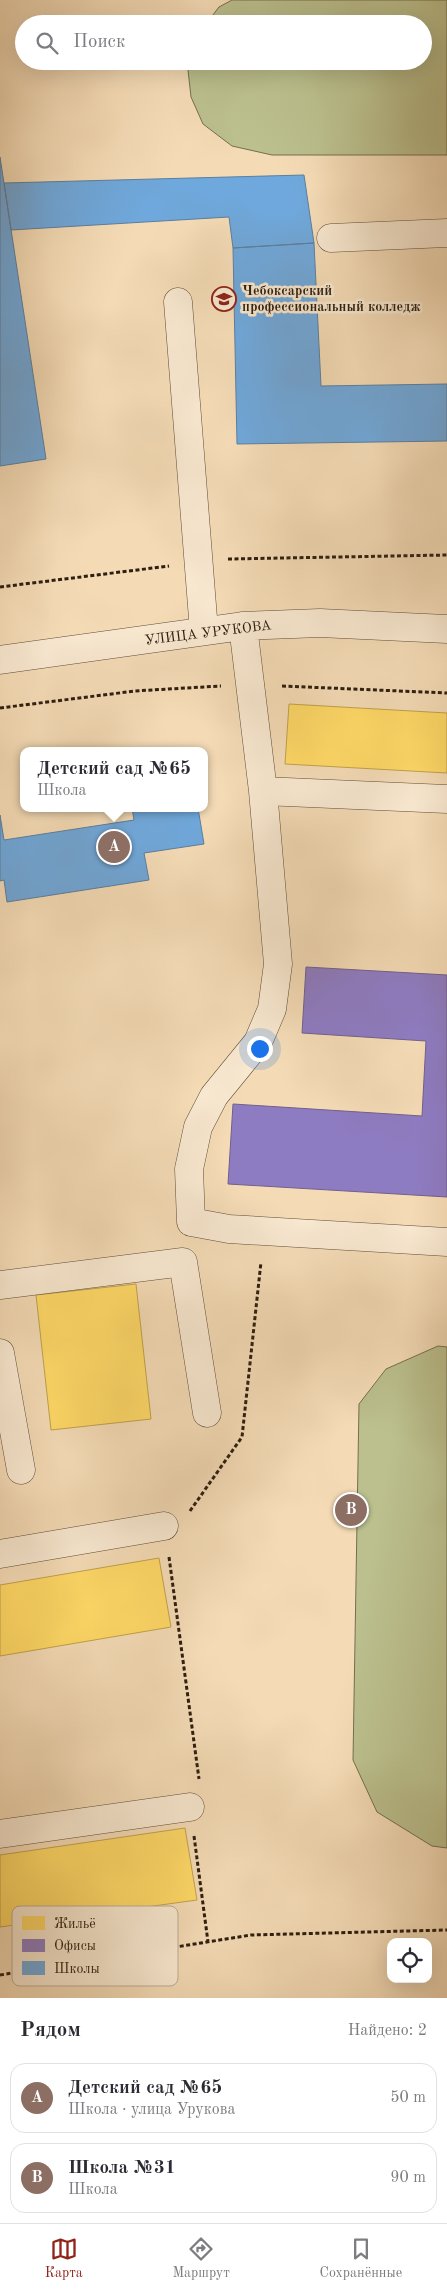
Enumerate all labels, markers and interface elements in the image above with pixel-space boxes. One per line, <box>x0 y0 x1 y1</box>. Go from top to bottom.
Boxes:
search box <box>15 15 432 70</box>
icon: search <box>33 29 61 57</box>
text: Поиск <box>73 33 125 52</box>
place label: Чебоксарский профессиональный колледж <box>242 284 421 315</box>
school or university icon: Чебоксарский профессиональный колледж <box>211 286 237 312</box>
street label: УЛИЦА УРУКОВА <box>144 618 272 648</box>
popup <box>20 747 208 812</box>
text: Детский сад №65 <box>37 760 191 779</box>
text: Школа <box>37 783 86 799</box>
pin: A <box>98 828 130 866</box>
your location <box>247 1036 273 1062</box>
pin: B <box>335 1491 367 1529</box>
legend <box>12 1906 178 1986</box>
text: Жильё <box>54 1917 96 1931</box>
map controls <box>387 1938 432 1983</box>
button: locate <box>387 1938 432 1983</box>
text: Офисы <box>54 1939 96 1954</box>
text: Школы <box>54 1962 100 1976</box>
text: Рядом <box>20 2020 81 2041</box>
text: Найдено: 2 <box>348 2023 427 2039</box>
text: Детский сад №65 <box>68 2079 222 2098</box>
text: A <box>31 2090 43 2106</box>
text: 50 m <box>390 2090 426 2106</box>
text: Школа · улица Урукова <box>68 2102 235 2118</box>
text: Школа №31 <box>68 2159 176 2178</box>
text: B <box>31 2170 43 2186</box>
text: 90 m <box>390 2170 426 2186</box>
text: Школа <box>68 2182 118 2198</box>
tab: Карта <box>45 2235 83 2282</box>
tab: Маршрут <box>172 2235 230 2282</box>
tab: Сохранённые <box>320 2235 402 2282</box>

